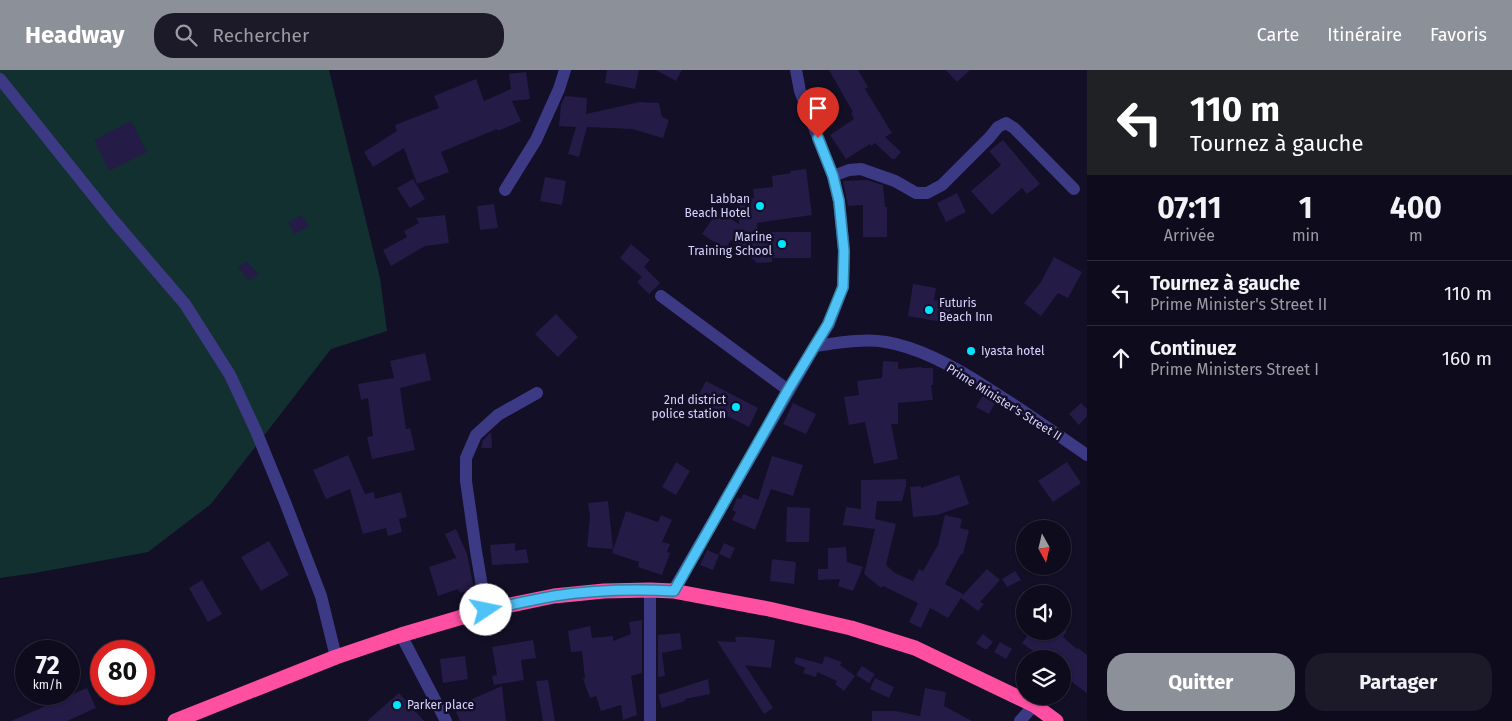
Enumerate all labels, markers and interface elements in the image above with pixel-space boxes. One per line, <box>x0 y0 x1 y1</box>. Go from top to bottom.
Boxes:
search box <box>154 13 504 58</box>
text: Headway <box>25 21 124 49</box>
icon: search <box>172 21 200 49</box>
text: Rechercher <box>212 24 309 47</box>
text: Carte <box>1257 24 1299 46</box>
text: Itinéraire <box>1327 24 1402 46</box>
text: Favoris <box>1430 24 1487 46</box>
pin <box>797 87 839 138</box>
text: 110 m <box>1190 88 1280 130</box>
icon: left <box>1107 90 1172 155</box>
icon: arrive <box>804 94 832 122</box>
text: Tournez à gauche <box>1190 130 1363 157</box>
text: 07:11 <box>1157 190 1222 226</box>
text: 1 <box>1299 190 1313 226</box>
text: 400 <box>1390 190 1442 226</box>
place label: Labban Beach Hotel <box>684 192 750 220</box>
marker: Labban Beach Hotel <box>754 200 766 212</box>
text: Arrivée <box>1164 226 1215 245</box>
text: min <box>1292 226 1320 245</box>
text: m <box>1409 226 1423 245</box>
place label: Marine Training School <box>688 230 772 258</box>
marker: Marine Training School <box>776 238 788 250</box>
text: Tournez à gauche <box>1150 272 1300 295</box>
icon: left <box>1107 279 1135 307</box>
text: 110 m <box>1444 282 1492 305</box>
text: Prime Minister's Street II <box>1150 295 1327 314</box>
place label: Futuris Beach Inn <box>939 296 993 324</box>
marker: Futuris Beach Inn <box>923 304 935 316</box>
text: Continuez <box>1150 337 1236 360</box>
place label: Iyasta hotel <box>981 344 1045 358</box>
icon: ahead <box>1107 344 1135 372</box>
marker: Iyasta hotel <box>965 345 977 357</box>
text: 160 m <box>1442 347 1492 370</box>
text: Prime Ministers Street I <box>1150 360 1319 379</box>
street label: Prime Minister's Street II <box>944 361 1064 443</box>
place label: 2nd district police station <box>652 393 727 421</box>
marker: 2nd district police station <box>730 401 742 413</box>
north arrow <box>1016 520 1071 575</box>
map controls <box>1016 520 1071 705</box>
position arrow <box>459 583 511 635</box>
button: sound <box>1016 585 1071 640</box>
speed limit sign: 80 <box>90 640 155 705</box>
button: layers <box>1016 650 1071 705</box>
text: 72 <box>35 651 60 681</box>
button: Quitter <box>1107 653 1295 711</box>
button: Partager <box>1305 653 1492 711</box>
text: km/h <box>33 678 62 692</box>
place label: Parker place <box>407 698 474 712</box>
marker: Parker place <box>391 699 403 711</box>

